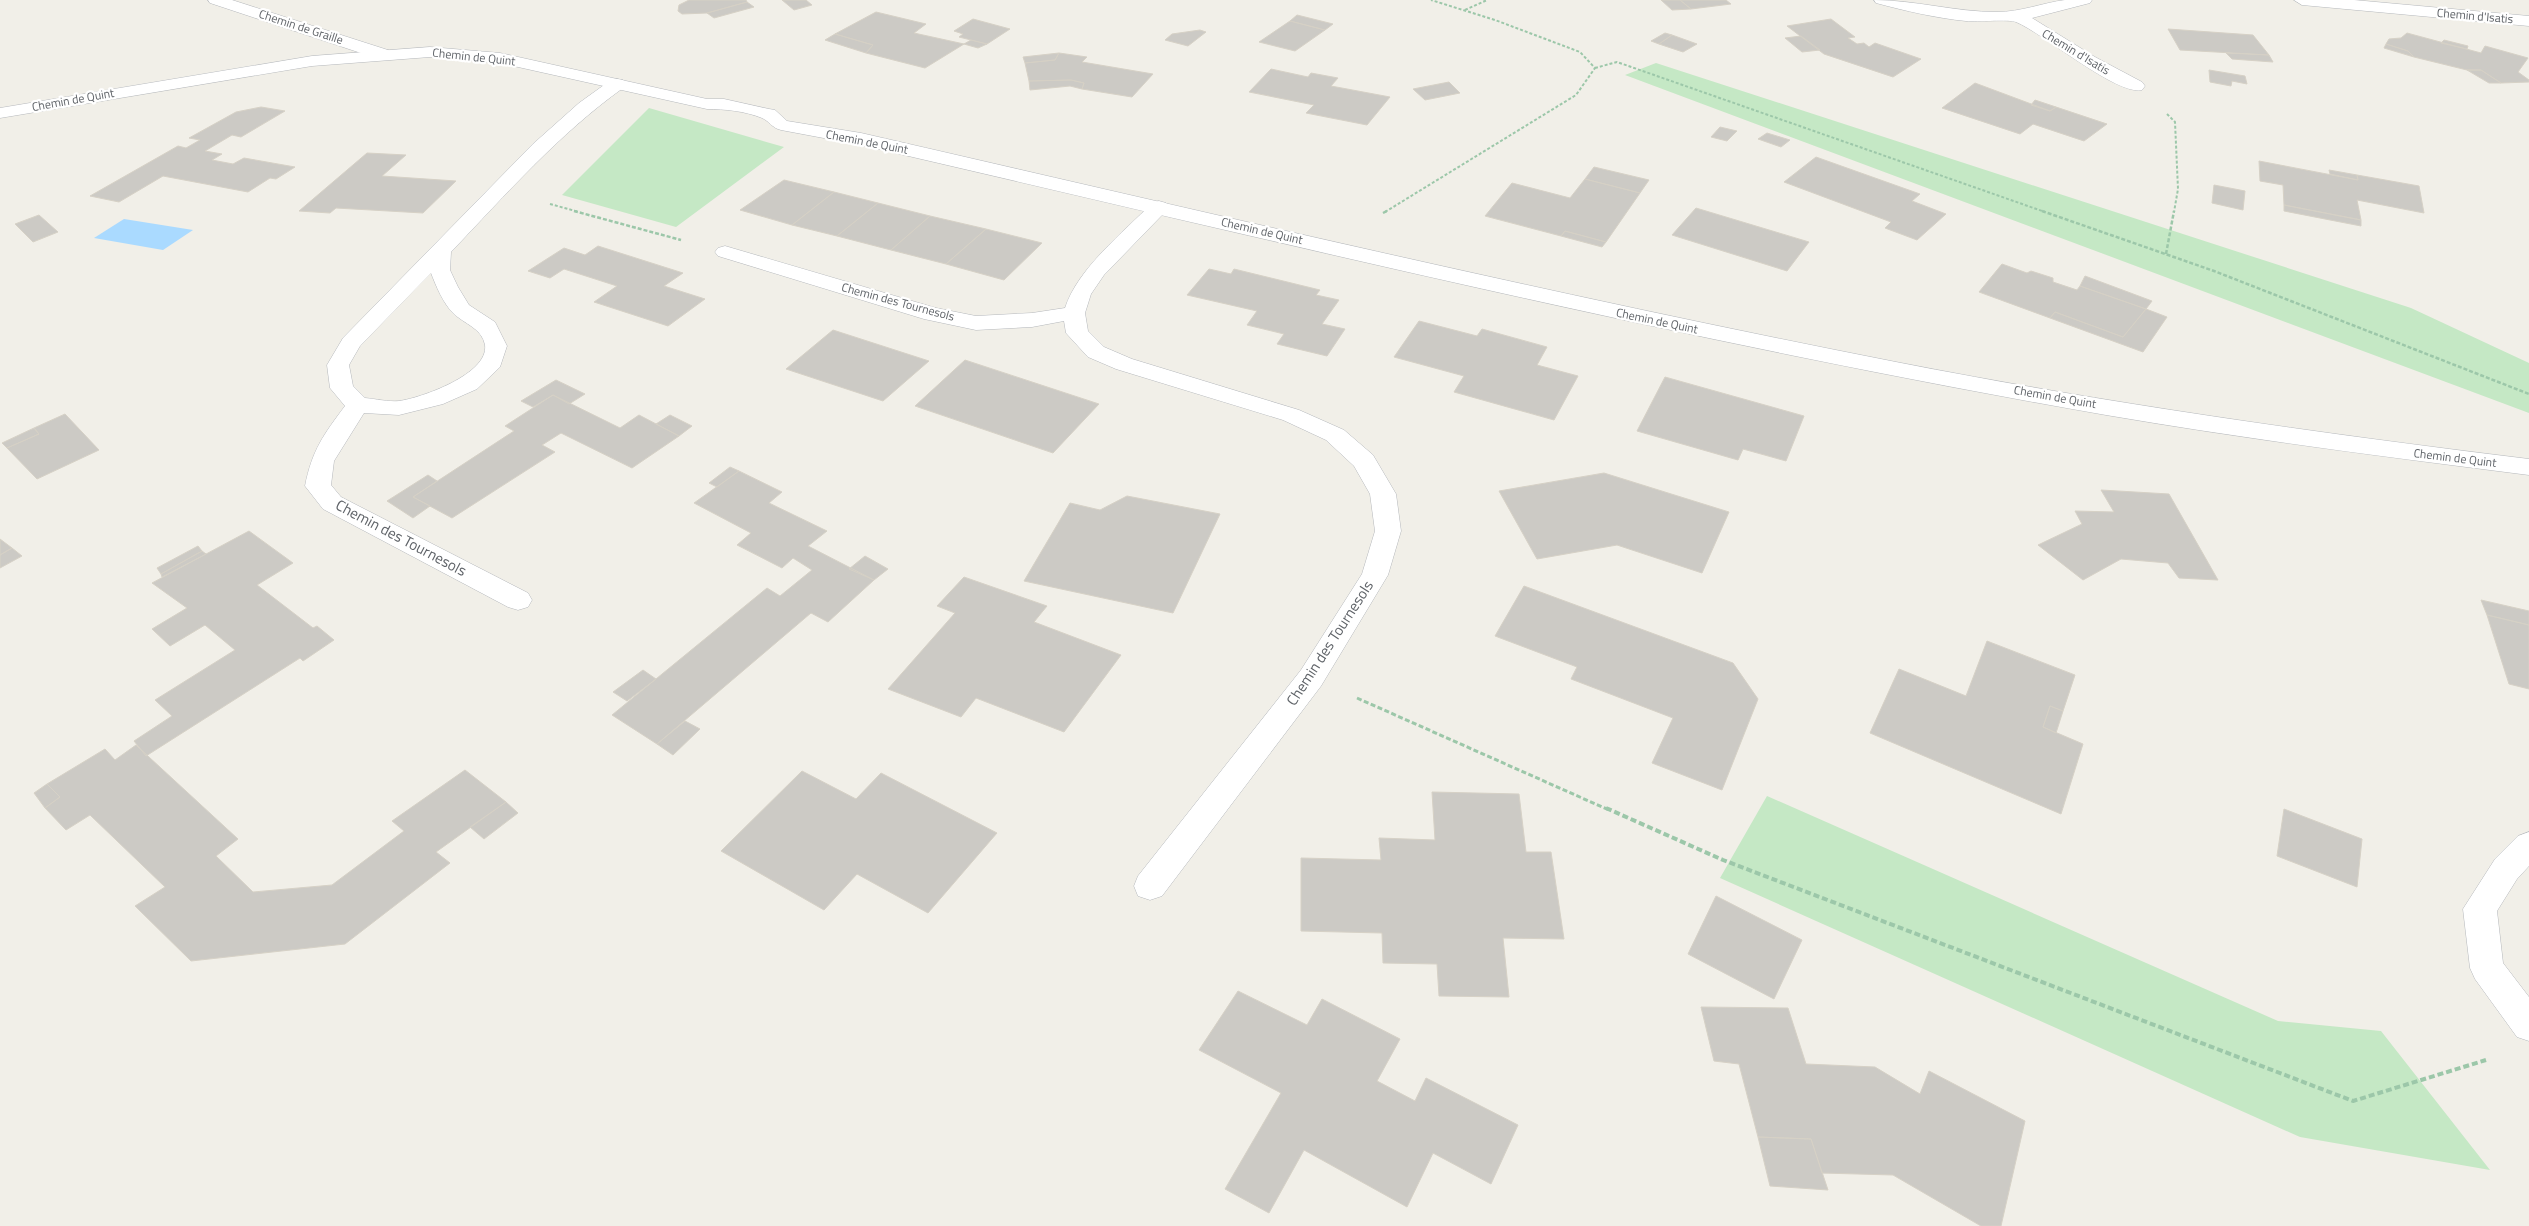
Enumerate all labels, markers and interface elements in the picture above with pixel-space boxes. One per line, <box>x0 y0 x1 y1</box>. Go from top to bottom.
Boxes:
street label: Chemin d'Isatis <box>2436 3 2514 28</box>
street label: Chemin de Graille <box>257 4 346 49</box>
street label: Chemin d'Isatis <box>2039 24 2114 80</box>
street label: Chemin de Quint <box>432 43 517 70</box>
street label: Chemin de Quint <box>30 83 116 116</box>
street label: Chemin de Quint <box>824 124 911 159</box>
street label: Chemin de Quint <box>1219 212 1306 249</box>
street label: Chemin des Tournesols <box>840 277 957 326</box>
street label: Chemin de Quint <box>1614 303 1701 339</box>
street label: Chemin de Quint <box>2012 380 2099 413</box>
street label: Chemin de Quint <box>2413 443 2498 472</box>
street label: Chemin des Tournesols <box>332 493 471 582</box>
street label: Chemin des Tournesols <box>1280 576 1379 710</box>

